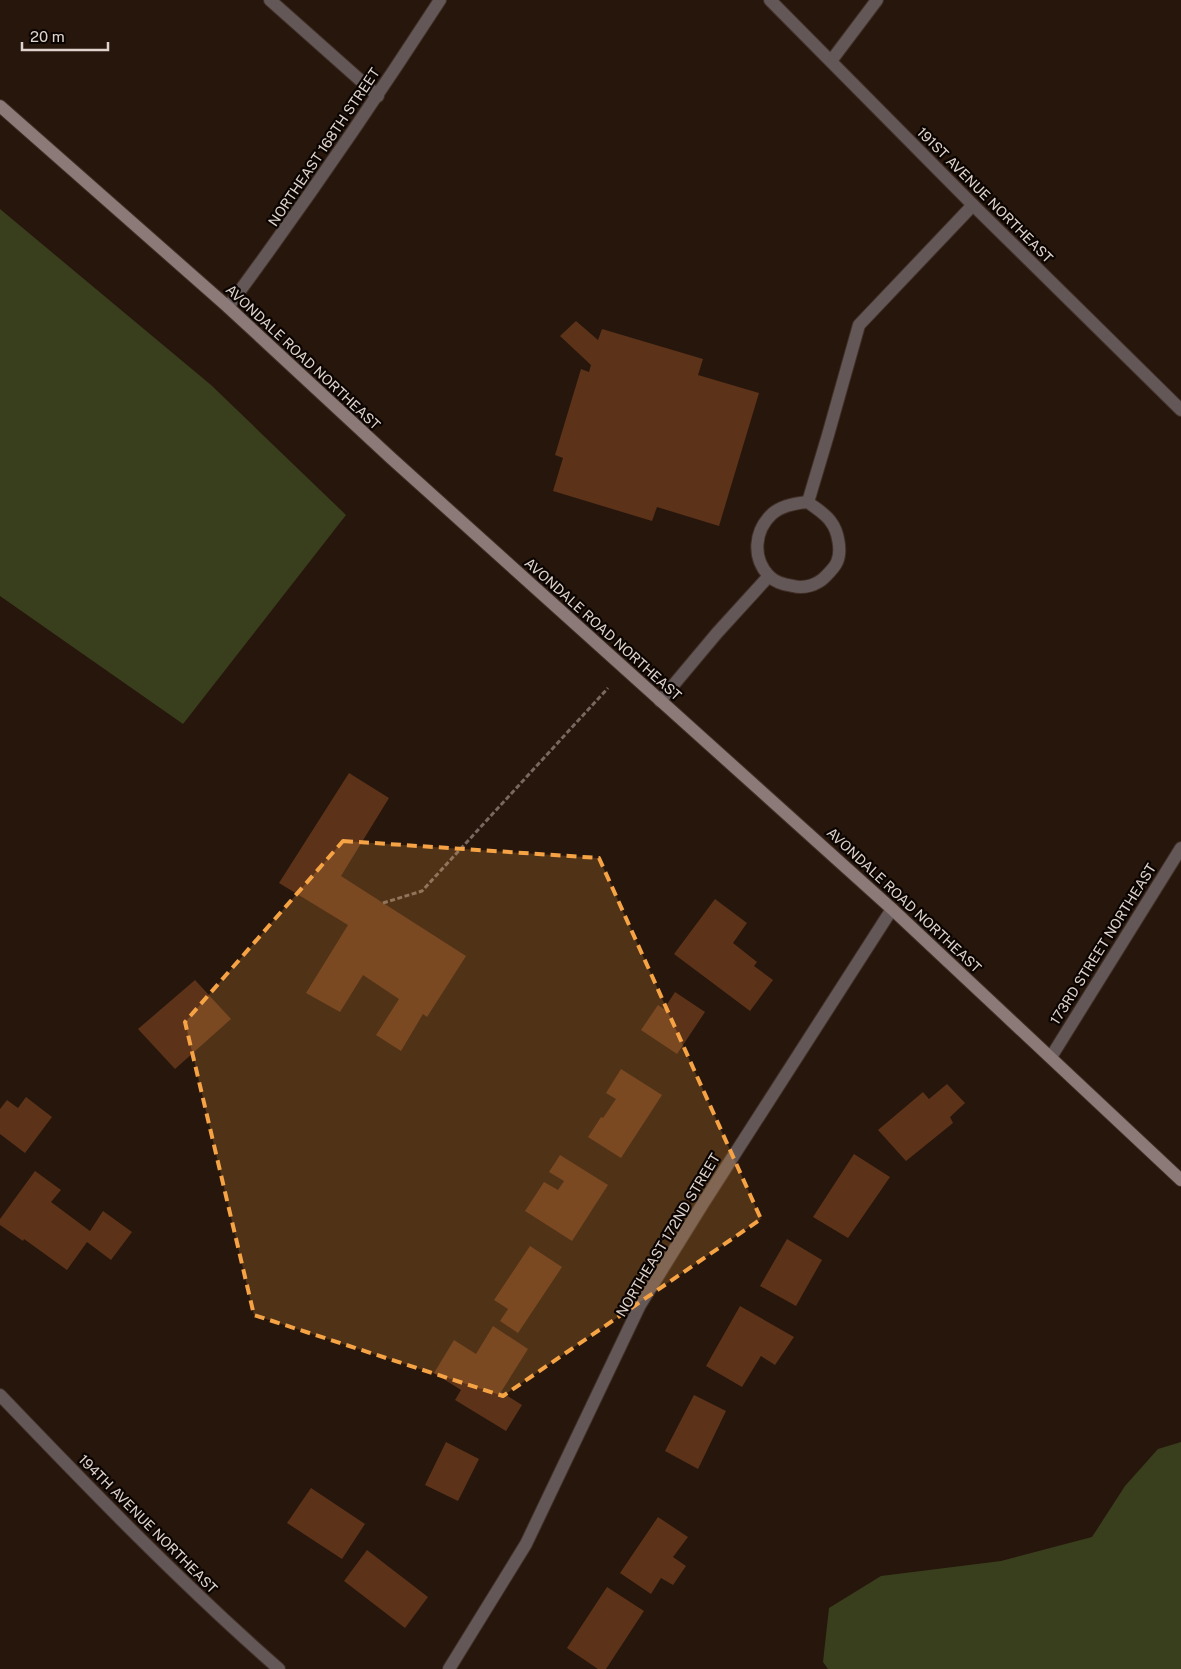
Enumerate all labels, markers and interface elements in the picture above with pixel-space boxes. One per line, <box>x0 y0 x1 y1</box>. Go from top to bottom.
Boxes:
scale bar <box>22 20 109 52</box>
text: 20 m <box>30 28 65 45</box>
street label: NORTHEAST 168TH STREET <box>265 65 383 229</box>
street label: 191ST AVENUE NORTHEAST <box>914 124 1056 266</box>
street label: AVONDALE ROAD NORTHEAST <box>223 281 383 433</box>
street label: AVONDALE ROAD NORTHEAST <box>521 554 685 704</box>
street label: AVONDALE ROAD NORTHEAST <box>824 824 984 976</box>
street label: 173RD STREET NORTHEAST <box>1047 861 1159 1027</box>
street label: NORTHEAST 172ND STREET <box>613 1151 723 1319</box>
street label: 194TH AVENUE NORTHEAST <box>75 1451 221 1597</box>

